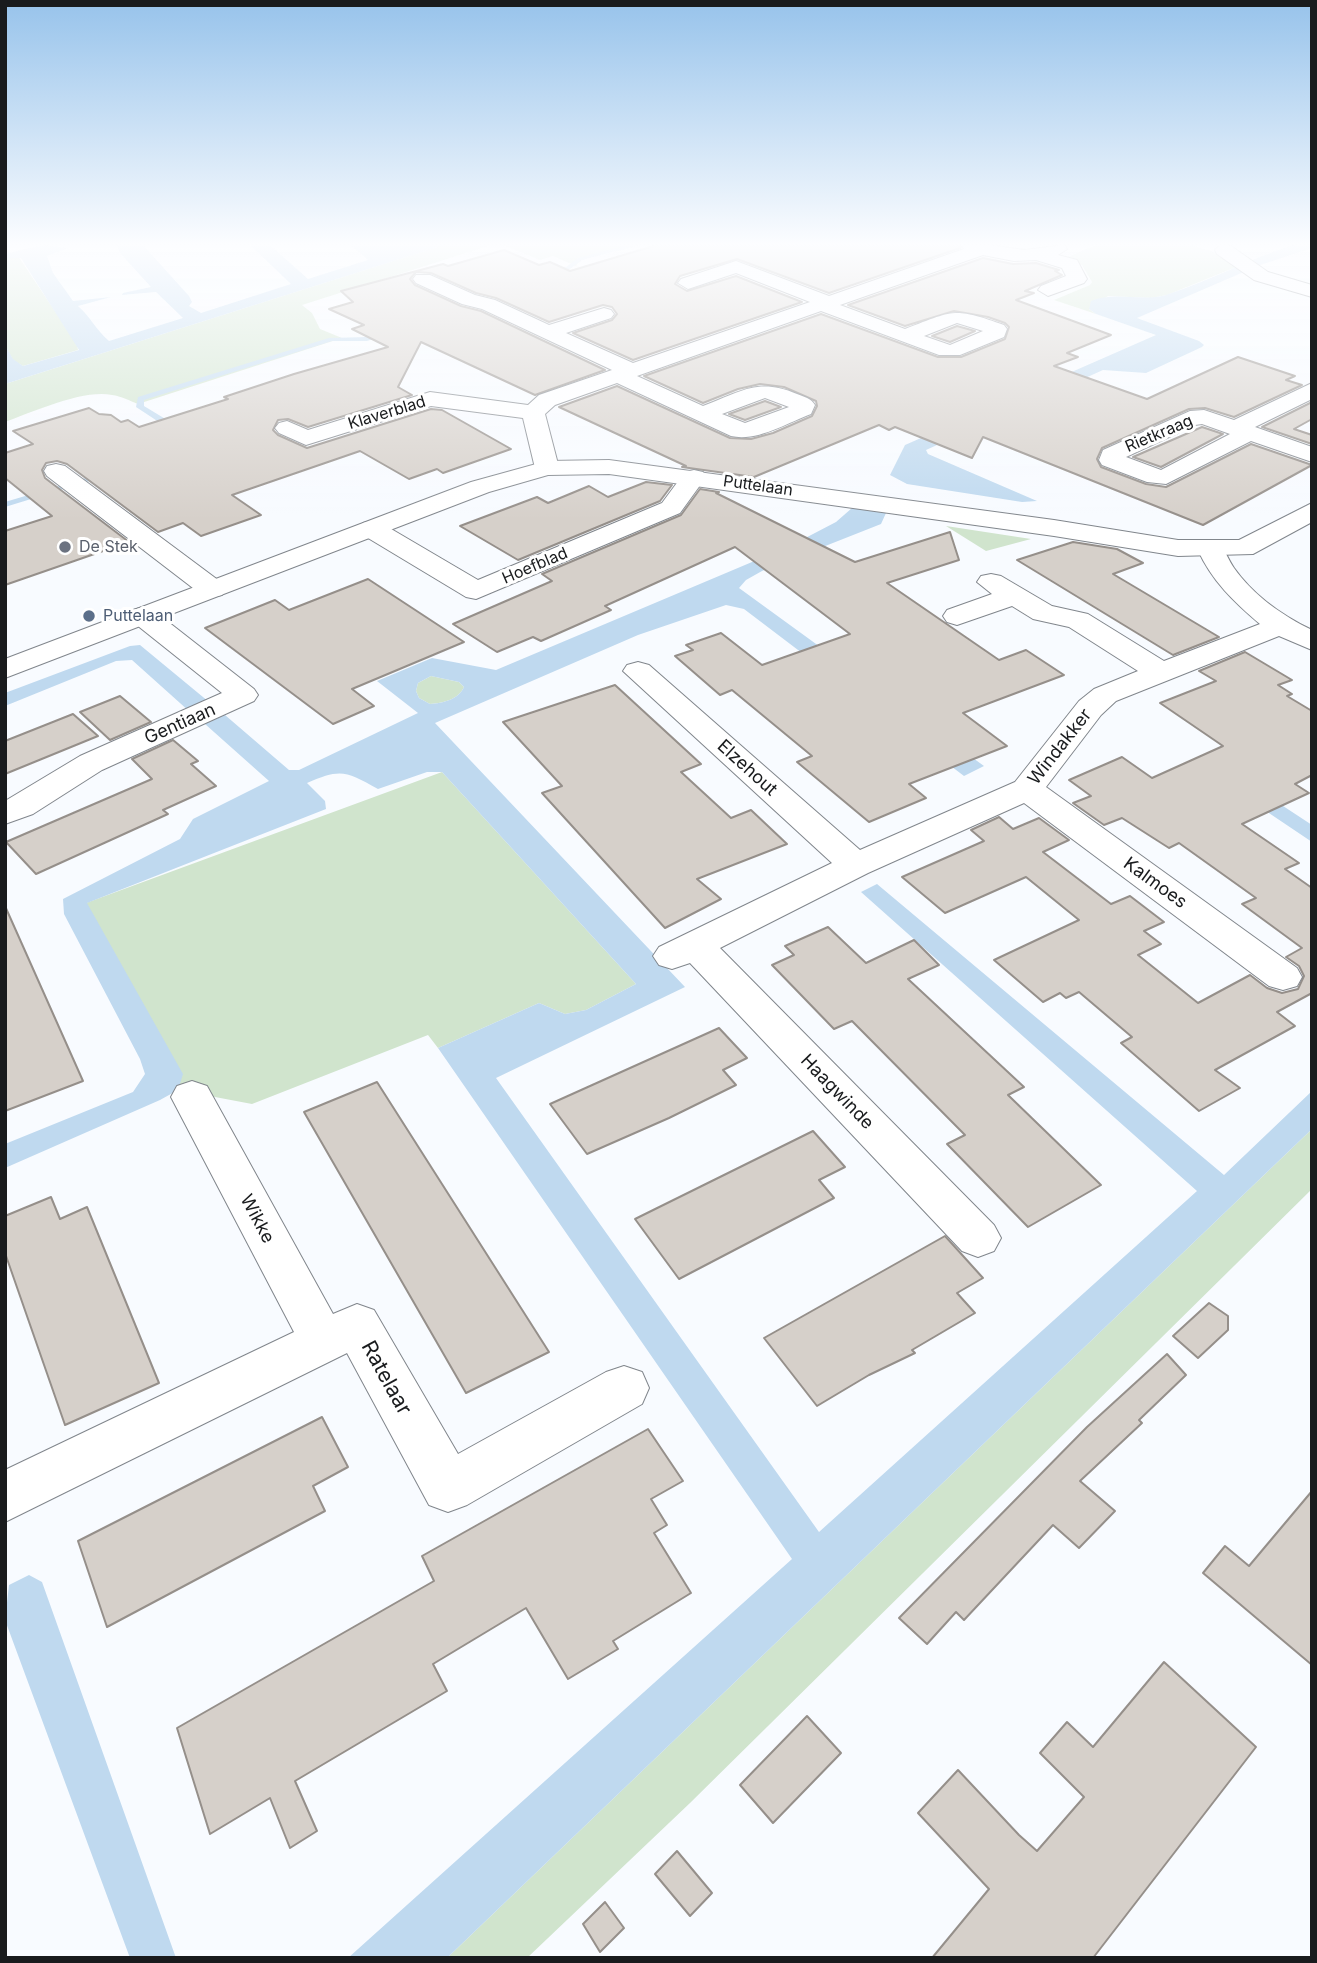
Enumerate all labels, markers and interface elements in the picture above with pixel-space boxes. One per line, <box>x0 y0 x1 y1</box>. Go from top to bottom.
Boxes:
street label: Klaverblad <box>346 392 428 434</box>
street label: Rietkraag <box>1122 411 1196 457</box>
street label: Puttelaan <box>722 472 794 500</box>
place label: De Stek <box>79 537 138 557</box>
marker: De Stek <box>57 539 73 555</box>
street label: Hoefblad <box>499 544 571 588</box>
place label: Puttelaan <box>103 606 173 626</box>
marker: Puttelaan <box>81 608 97 624</box>
street label: Gentiaan <box>141 699 219 749</box>
street label: Windakker <box>1024 705 1096 789</box>
street label: Elzehout <box>713 735 781 801</box>
street label: Kalmoes <box>1119 853 1191 913</box>
street label: Haagwinde <box>796 1050 878 1134</box>
street label: Wikke <box>235 1191 279 1247</box>
street label: Ratelaar <box>355 1337 417 1419</box>

